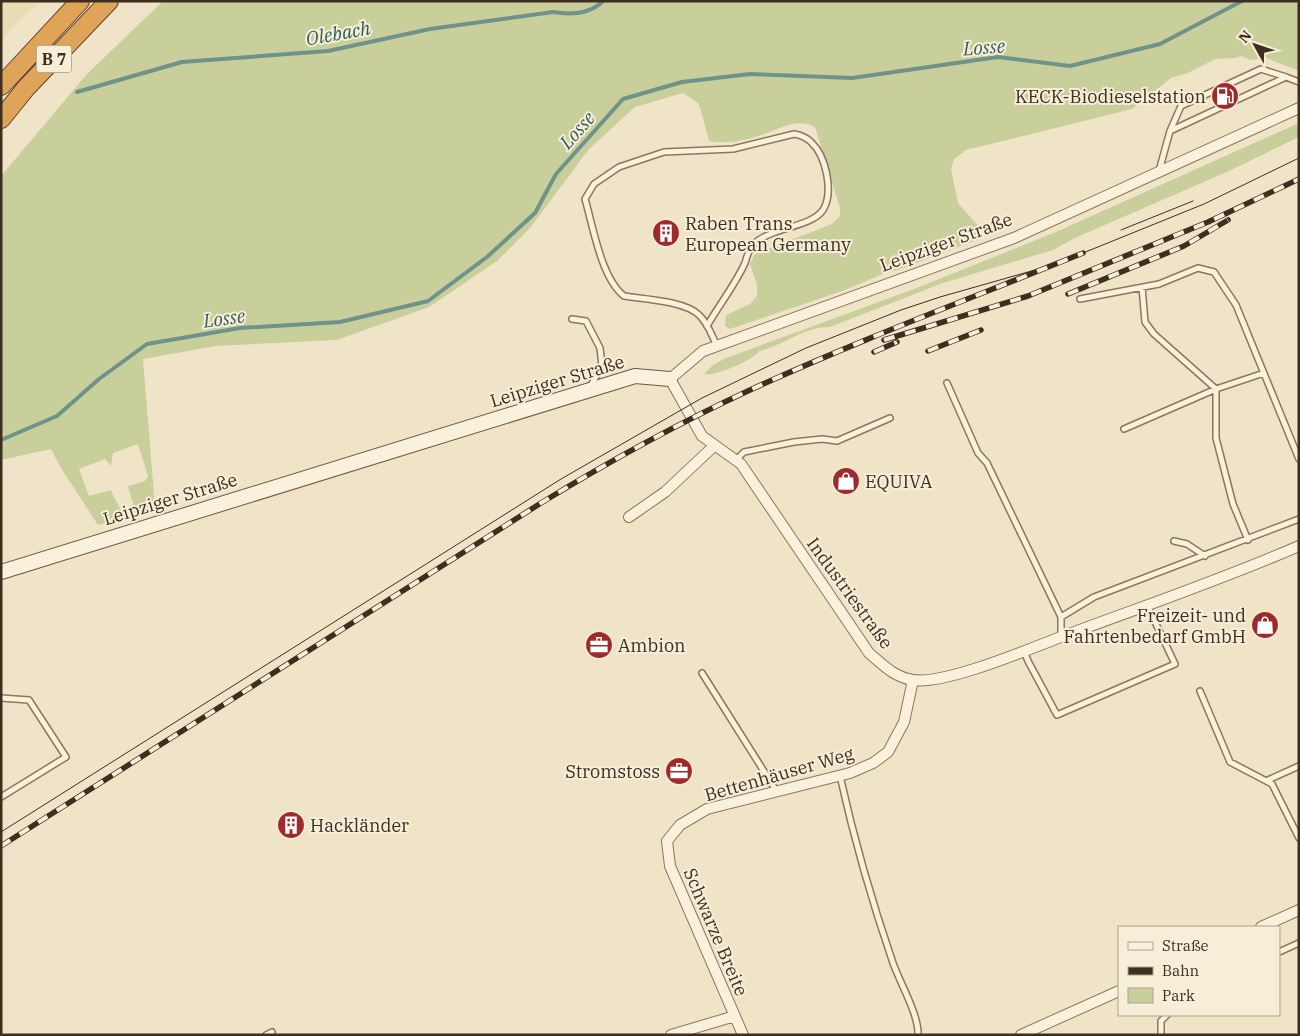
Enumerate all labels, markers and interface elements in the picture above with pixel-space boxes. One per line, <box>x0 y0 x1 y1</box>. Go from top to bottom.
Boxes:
water label: Olebach <box>304 15 373 50</box>
north arrow <box>1230 20 1280 70</box>
text: N <box>1235 27 1255 47</box>
water label: Losse <box>961 34 1006 61</box>
road number: B 7 <box>36 46 72 72</box>
fuel station icon: KECK-Biodieselstation <box>1210 81 1240 111</box>
place label: KECK-Biodieselstation <box>1015 85 1206 108</box>
water label: Losse <box>553 106 600 154</box>
street label: Leipziger Straße <box>877 207 1015 277</box>
place label: Raben Trans European Germany <box>685 212 851 256</box>
building icon: Raben Trans European Germany <box>651 218 681 248</box>
water label: Losse <box>201 303 247 333</box>
street label: Leipziger Straße <box>487 350 627 412</box>
shop icon: EQUIVA <box>831 466 861 496</box>
street label: Leipziger Straße <box>100 468 240 530</box>
place label: EQUIVA <box>865 470 933 493</box>
street label: Industriestraße <box>802 533 898 653</box>
place label: Freizeit- und Fahrtenbedarf GmbH <box>1064 604 1246 648</box>
shop icon: Freizeit- und Fahrtenbedarf GmbH <box>1250 610 1280 640</box>
office icon: Ambion <box>584 630 614 660</box>
place label: Ambion <box>618 634 686 657</box>
street label: Bettenhäuser Weg <box>702 742 856 806</box>
office icon: Stromstoss <box>664 756 694 786</box>
place label: Stromstoss <box>565 760 660 783</box>
building icon: Hackländer <box>276 810 306 840</box>
place label: Hackländer <box>310 814 409 837</box>
street label: Schwarze Breite <box>679 865 753 999</box>
legend <box>1118 926 1280 1016</box>
text: Straße <box>1162 936 1209 955</box>
text: Bahn <box>1162 961 1200 980</box>
text: Park <box>1162 986 1195 1005</box>

